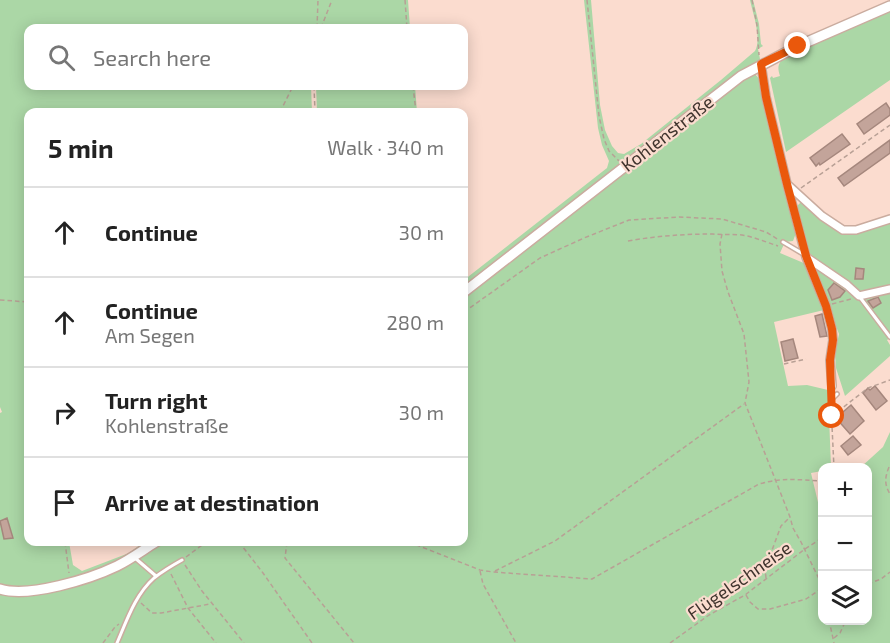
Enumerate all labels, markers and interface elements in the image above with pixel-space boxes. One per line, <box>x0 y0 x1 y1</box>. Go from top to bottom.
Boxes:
search box <box>24 24 468 90</box>
route end <box>784 32 810 58</box>
icon: search <box>45 41 78 74</box>
text: Search here <box>93 44 211 70</box>
street label: Kohlenstraße <box>616 90 718 176</box>
text: 5 min <box>48 132 114 163</box>
text: Walk · 340 m <box>327 135 444 159</box>
icon: ahead <box>48 216 81 249</box>
text: Continue <box>105 219 198 245</box>
text: 30 m <box>399 220 444 244</box>
text: Continue <box>105 297 198 323</box>
icon: ahead <box>48 306 81 339</box>
text: 280 m <box>387 310 444 334</box>
text: Am Segen <box>105 323 195 347</box>
text: Turn right <box>105 387 207 413</box>
icon: right <box>48 396 81 429</box>
text: 30 m <box>399 400 444 424</box>
route start <box>818 402 844 428</box>
text: Kohlenstraße <box>105 413 229 437</box>
map controls <box>818 463 872 625</box>
button: + <box>818 463 872 517</box>
icon: arrive <box>48 486 81 519</box>
text: Arrive at destination <box>105 489 319 515</box>
button: − <box>818 517 872 571</box>
street label: Flügelschneise <box>683 536 795 624</box>
button: layers <box>818 571 872 625</box>

